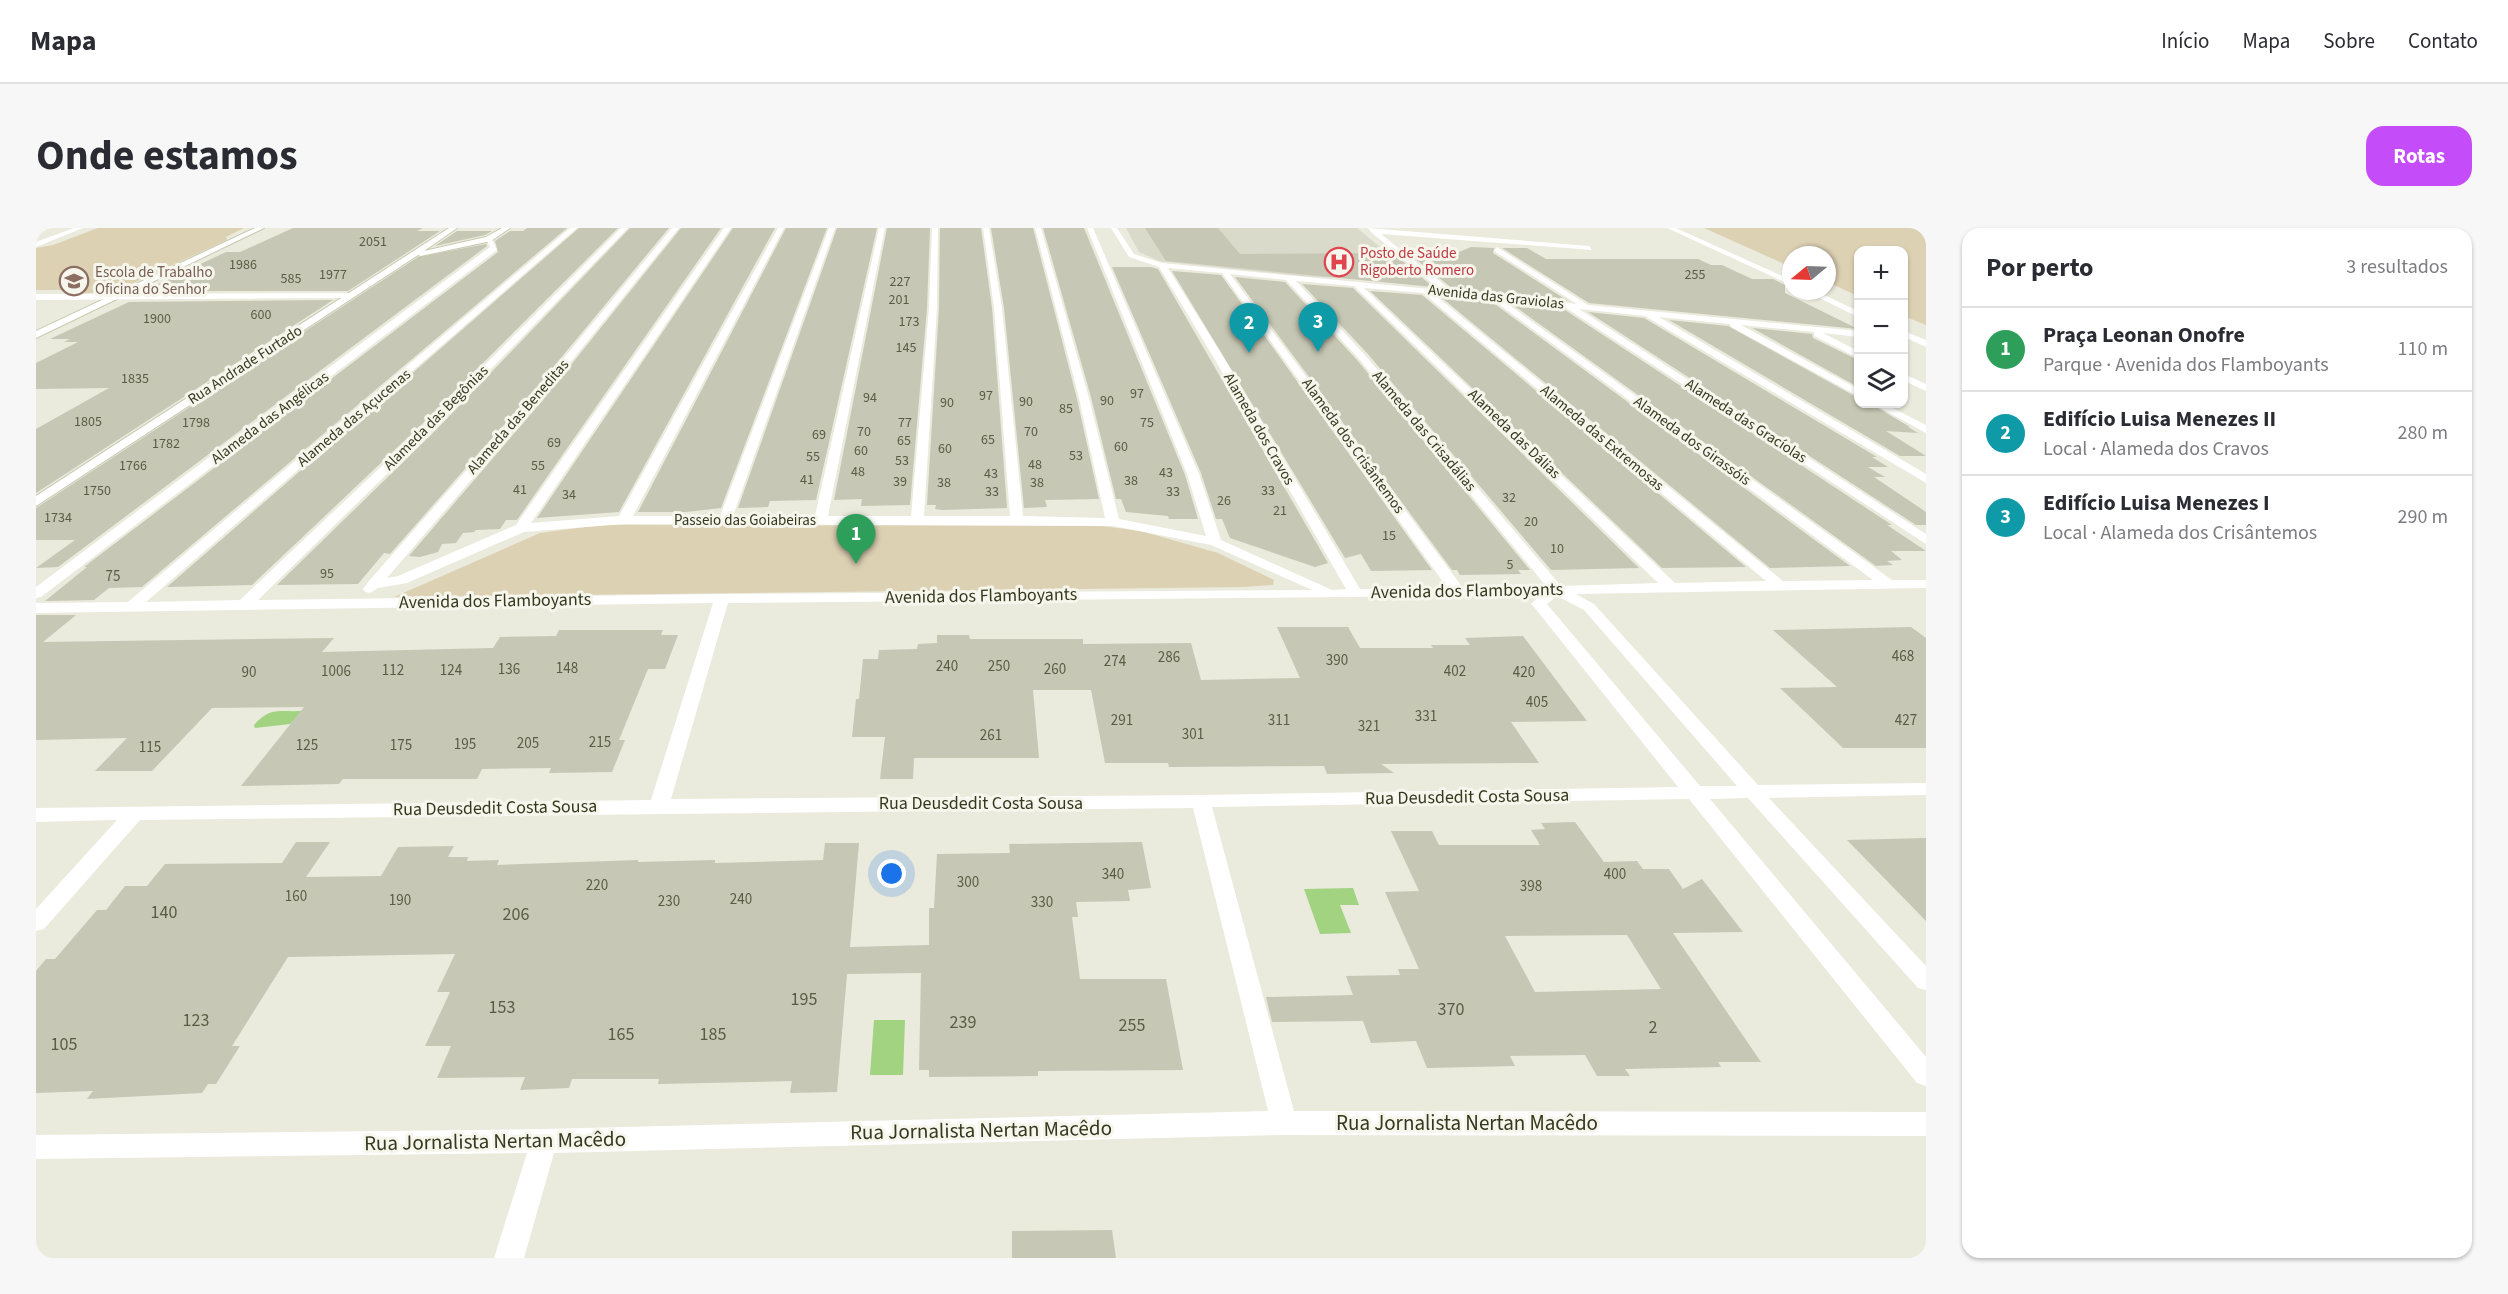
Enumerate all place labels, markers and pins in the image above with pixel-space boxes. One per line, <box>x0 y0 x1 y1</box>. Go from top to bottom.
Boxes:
place label: Posto de Saúde Rigoberto Romero <box>1360 243 1474 281</box>
hospital icon: Posto de Saúde Rigoberto Romero <box>1323 246 1355 278</box>
place label: Escola de Trabalho Oficina do Senhor <box>95 262 213 300</box>
school or university icon: Escola de Trabalho Oficina do Senhor <box>58 265 90 297</box>
pin: 3 <box>1298 302 1338 352</box>
pin: 2 <box>1230 304 1268 353</box>
pin: 1 <box>836 514 876 564</box>

